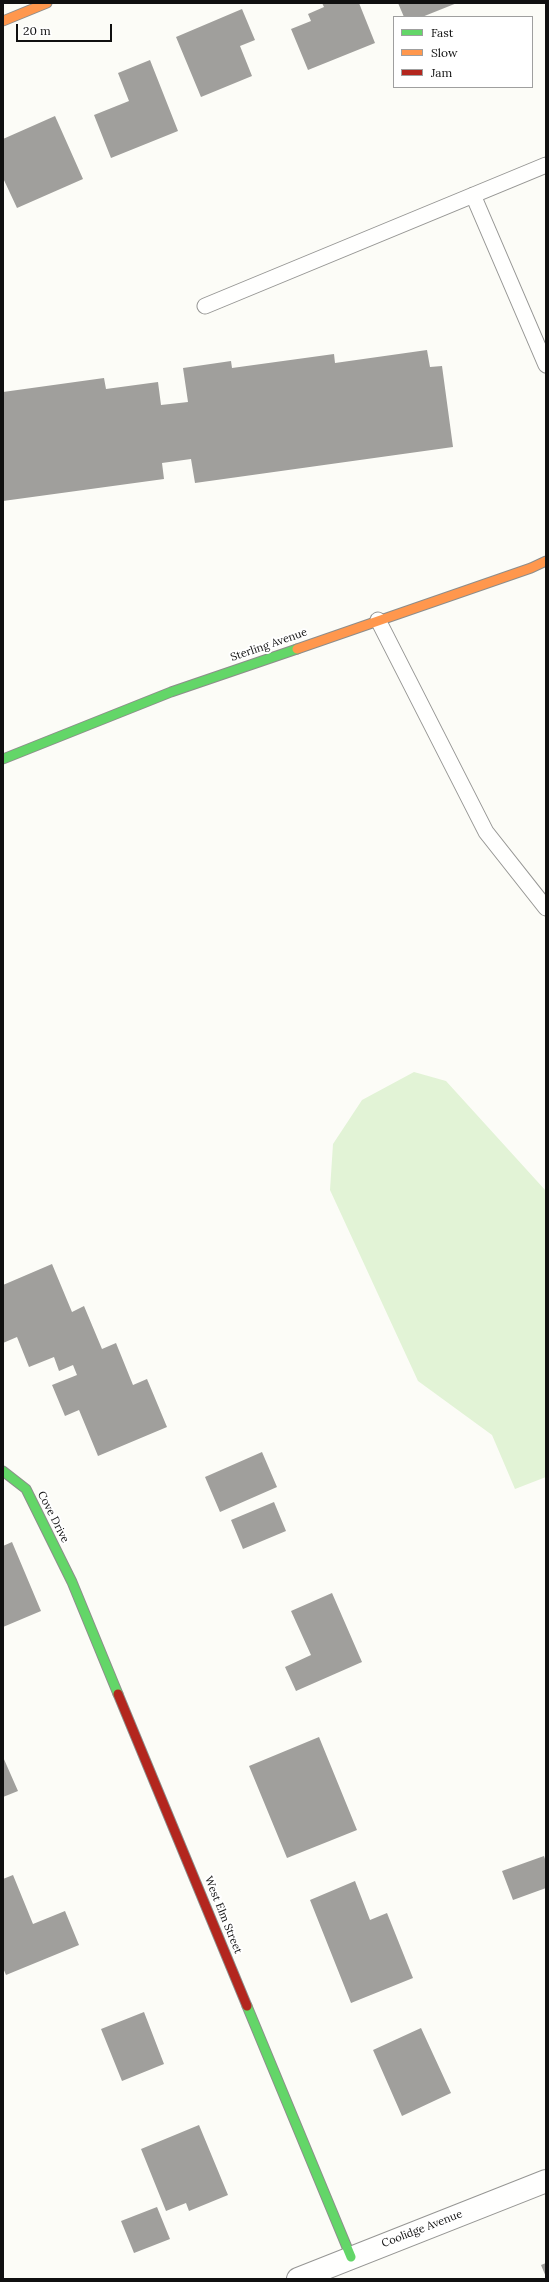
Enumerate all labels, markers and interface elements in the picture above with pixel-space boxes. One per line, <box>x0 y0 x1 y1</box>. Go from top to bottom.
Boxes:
scale bar <box>18 16 114 42</box>
legend <box>393 16 533 88</box>
text: 20 m <box>23 23 51 38</box>
text: Fast <box>431 25 454 40</box>
text: Slow <box>431 45 458 60</box>
text: Jam <box>431 65 452 80</box>
street label: Sterling Avenue <box>229 626 309 664</box>
street label: Cove Drive <box>34 1489 72 1545</box>
street label: West Elm Street <box>201 1874 245 1956</box>
street label: Coolidge Avenue <box>380 2208 464 2250</box>

